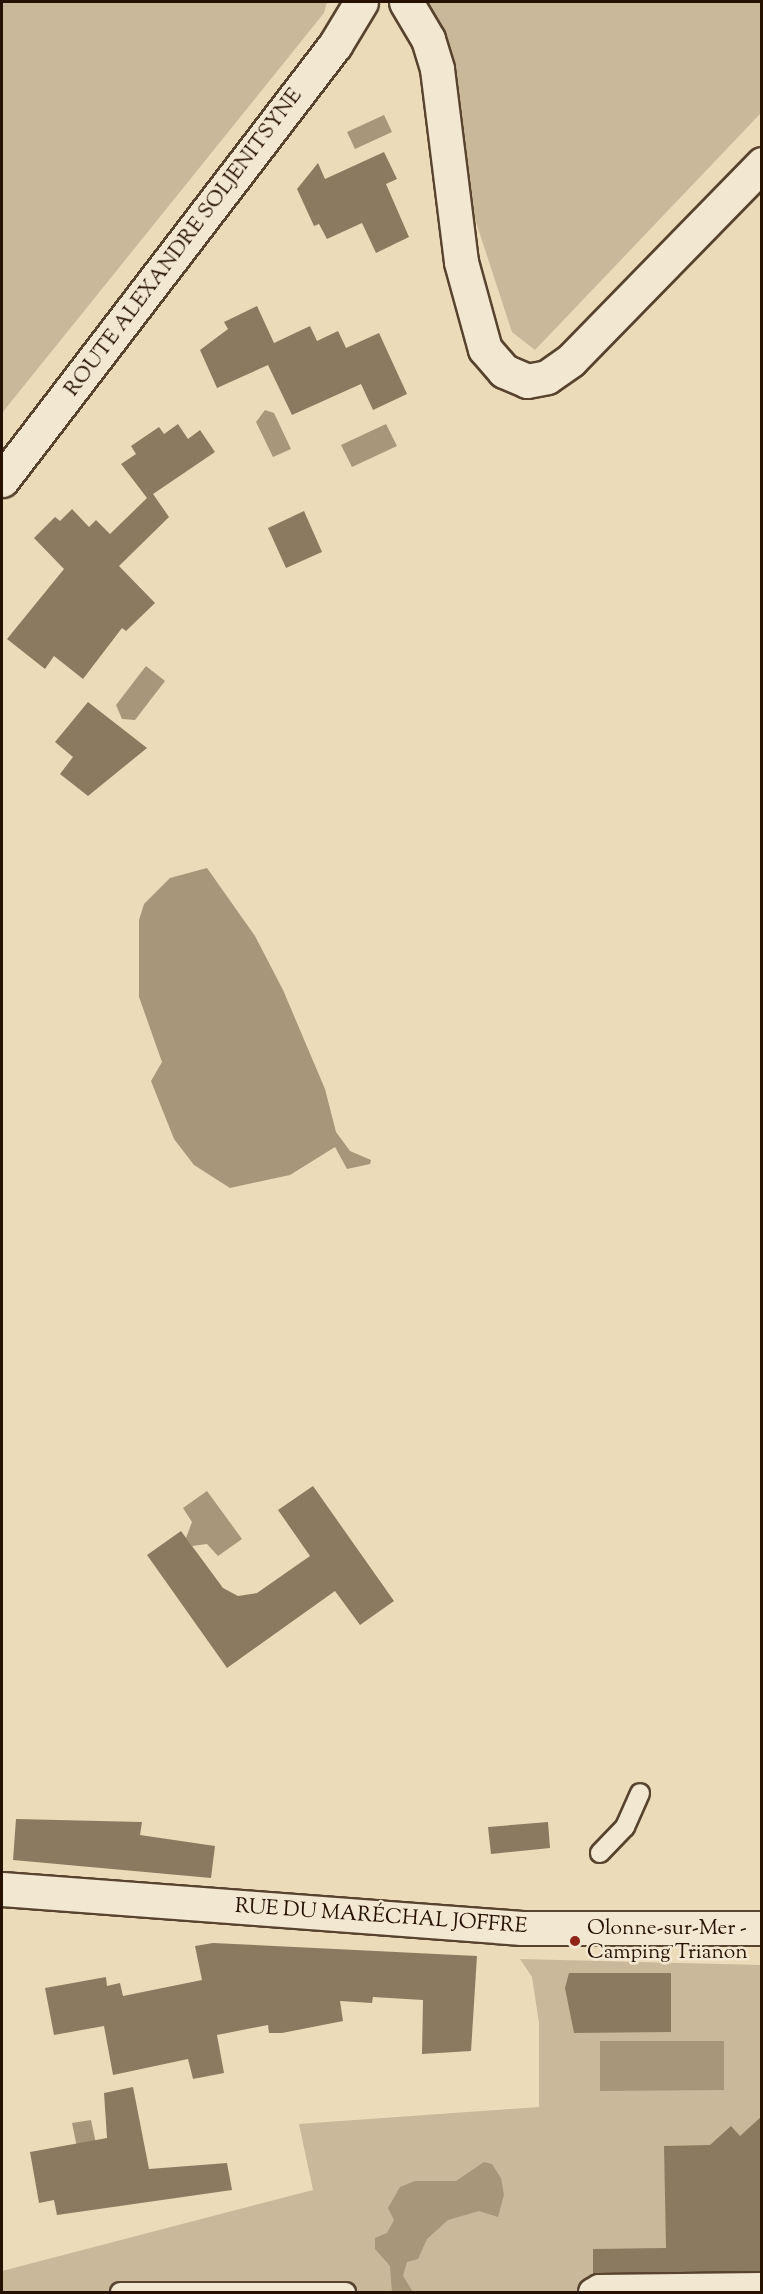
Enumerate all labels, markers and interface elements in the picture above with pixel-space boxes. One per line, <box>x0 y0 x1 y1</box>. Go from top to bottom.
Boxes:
street label: ROUTE ALEXANDRE SOLJENITSYNE <box>60 84 308 402</box>
street label: RUE DU MARÉCHAL JOFFRE <box>234 1894 528 1940</box>
place label: Olonne-sur-Mer - Camping Trianon <box>587 1916 748 1966</box>
marker: Olonne-sur-Mer - Camping Trianon <box>568 1934 582 1948</box>

